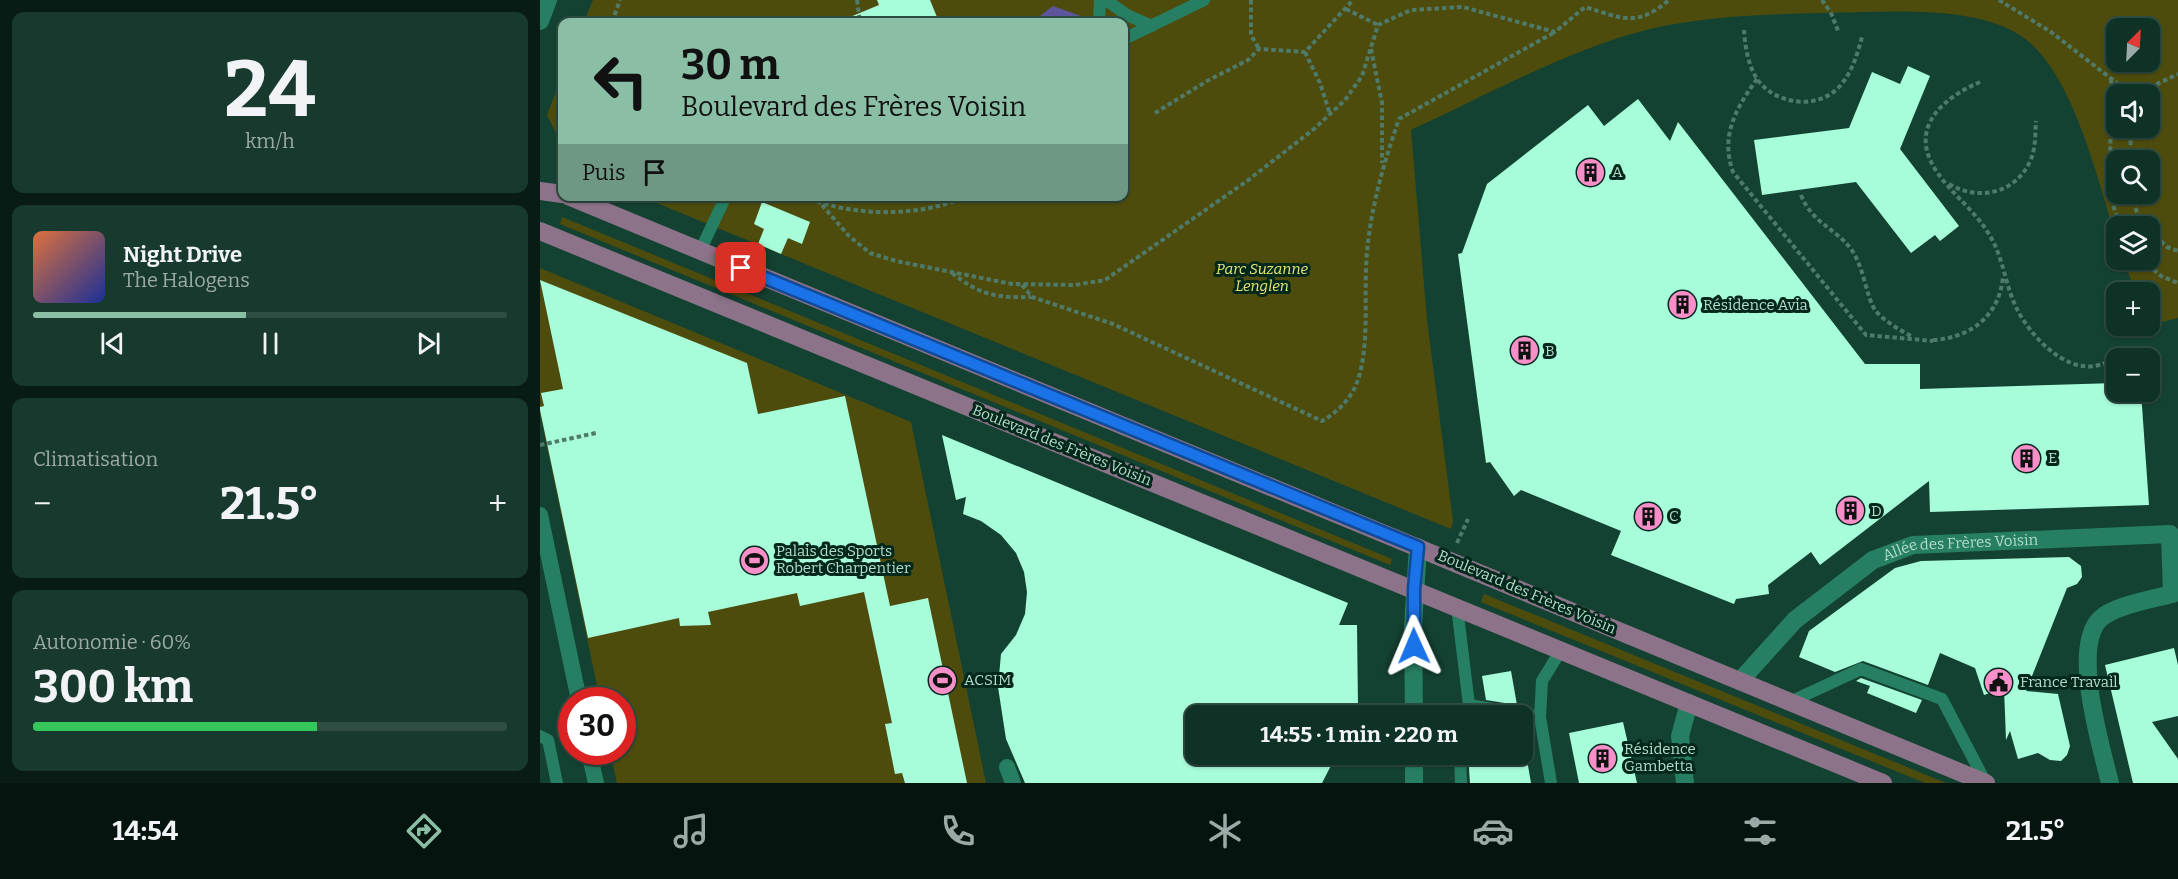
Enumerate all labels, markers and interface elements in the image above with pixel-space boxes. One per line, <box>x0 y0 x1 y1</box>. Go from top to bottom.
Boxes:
north arrow <box>2106 18 2160 72</box>
map controls <box>2106 18 2160 402</box>
text: 30 m <box>681 40 780 90</box>
icon: left <box>582 42 660 120</box>
text: 24 <box>224 43 316 137</box>
button: sound <box>2106 84 2160 138</box>
text: Boulevard des Frères Voisin <box>681 91 1026 123</box>
text: km/h <box>245 129 295 153</box>
button: search <box>2106 150 2160 204</box>
icon: arrive <box>638 156 671 189</box>
building icon: A <box>1575 156 1607 188</box>
text: Puis <box>582 159 626 186</box>
place label: A <box>1612 163 1623 181</box>
button: layers <box>2106 216 2160 270</box>
text: Night Drive <box>123 241 242 268</box>
pin <box>715 242 766 293</box>
icon: arrive <box>724 251 757 284</box>
park label: Parc Suzanne Lenglen <box>1216 260 1308 295</box>
text: The Halogens <box>123 268 250 292</box>
button: + <box>2106 282 2160 336</box>
building icon: Résidence Avia <box>1666 289 1698 321</box>
place label: Résidence Avia <box>1703 296 1808 314</box>
icon: previous <box>96 327 129 360</box>
icon: pause <box>254 327 287 360</box>
icon: next <box>412 327 445 360</box>
building icon: B <box>1508 335 1540 367</box>
place label: B <box>1545 342 1555 360</box>
button: − <box>2106 348 2160 402</box>
street label: Boulevard des Frères Voisin <box>970 401 1155 489</box>
building icon: E <box>2011 442 2043 474</box>
text: Climatisation <box>33 447 158 471</box>
place label: E <box>2048 449 2057 467</box>
text: 21.5° <box>220 477 319 531</box>
text: − <box>33 484 51 524</box>
text: + <box>488 484 507 524</box>
building icon: D <box>1834 495 1866 527</box>
building icon: C <box>1632 500 1664 532</box>
place label: D <box>1871 502 1882 520</box>
place label: C <box>1669 507 1679 525</box>
street label: Allée des Frères Voisin <box>1880 531 2039 565</box>
place label: Palais des Sports Robert Charpentier <box>776 542 911 577</box>
sports icon: Palais des Sports Robert Charpentier <box>739 544 771 576</box>
street label: Boulevard des Frères Voisin <box>1435 546 1619 638</box>
position arrow <box>1382 614 1446 678</box>
text: Autonomie · 60% <box>33 630 191 654</box>
text: 300 km <box>33 660 193 714</box>
sports icon: ACSIM <box>927 664 959 696</box>
public building icon: France Travail <box>1983 666 2015 698</box>
place label: ACSIM <box>964 671 1011 689</box>
place label: France Travail <box>2020 673 2118 691</box>
speed limit sign: 30 <box>558 687 636 765</box>
text: 14:55 · 1 min · 220 m <box>1260 721 1458 748</box>
place label: Résidence Gambetta <box>1624 740 1696 775</box>
building icon: Résidence Gambetta <box>1587 742 1619 774</box>
icon: directions <box>403 810 445 852</box>
icon: music <box>670 810 712 852</box>
icon: phone <box>937 810 979 852</box>
icon: climate <box>1204 810 1246 852</box>
icon: car <box>1472 810 1514 852</box>
icon: filters <box>1739 810 1781 852</box>
text: 14:54 <box>113 815 178 847</box>
text: 21.5° <box>2006 815 2065 847</box>

